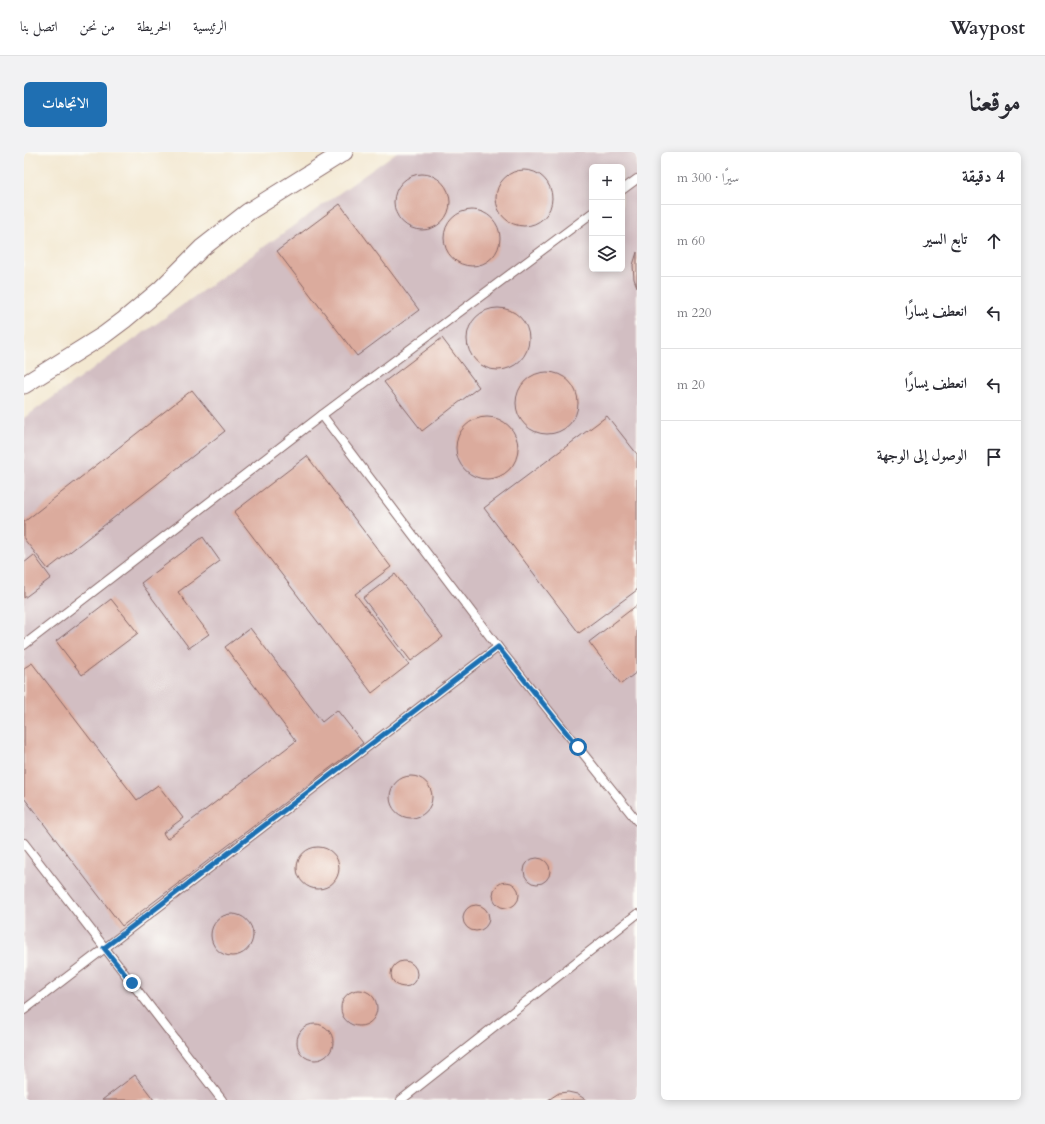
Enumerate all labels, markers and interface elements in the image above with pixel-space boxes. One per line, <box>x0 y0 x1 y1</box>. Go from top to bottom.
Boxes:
text: Waypost <box>950 15 1025 41</box>
text: اتصل بنا <box>20 17 58 36</box>
text: من نحن <box>80 17 115 36</box>
text: الخريطة <box>137 17 171 36</box>
text: الرئيسية <box>193 17 227 36</box>
button: الاتجاهات <box>24 82 107 127</box>
text: موقعنا <box>969 83 1021 121</box>
map controls <box>589 164 625 272</box>
button: + <box>589 164 625 200</box>
text: 4 دقيقة <box>962 165 1005 188</box>
text: سيرًا · 300 m <box>677 169 739 187</box>
button: − <box>589 200 625 236</box>
text: تابع السير <box>924 229 967 249</box>
icon: ahead <box>983 230 1005 252</box>
text: 60 m <box>677 232 705 250</box>
button: layers <box>589 236 625 272</box>
text: انعطف يسارًا <box>905 301 967 321</box>
icon: left <box>983 302 1005 324</box>
text: 220 m <box>677 304 711 322</box>
text: انعطف يسارًا <box>905 373 967 393</box>
icon: left <box>983 374 1005 396</box>
text: 20 m <box>677 376 705 394</box>
text: الوصول إلى الوجهة <box>877 445 967 465</box>
icon: arrive <box>983 446 1005 468</box>
route start <box>569 738 587 756</box>
route end <box>123 974 141 992</box>

